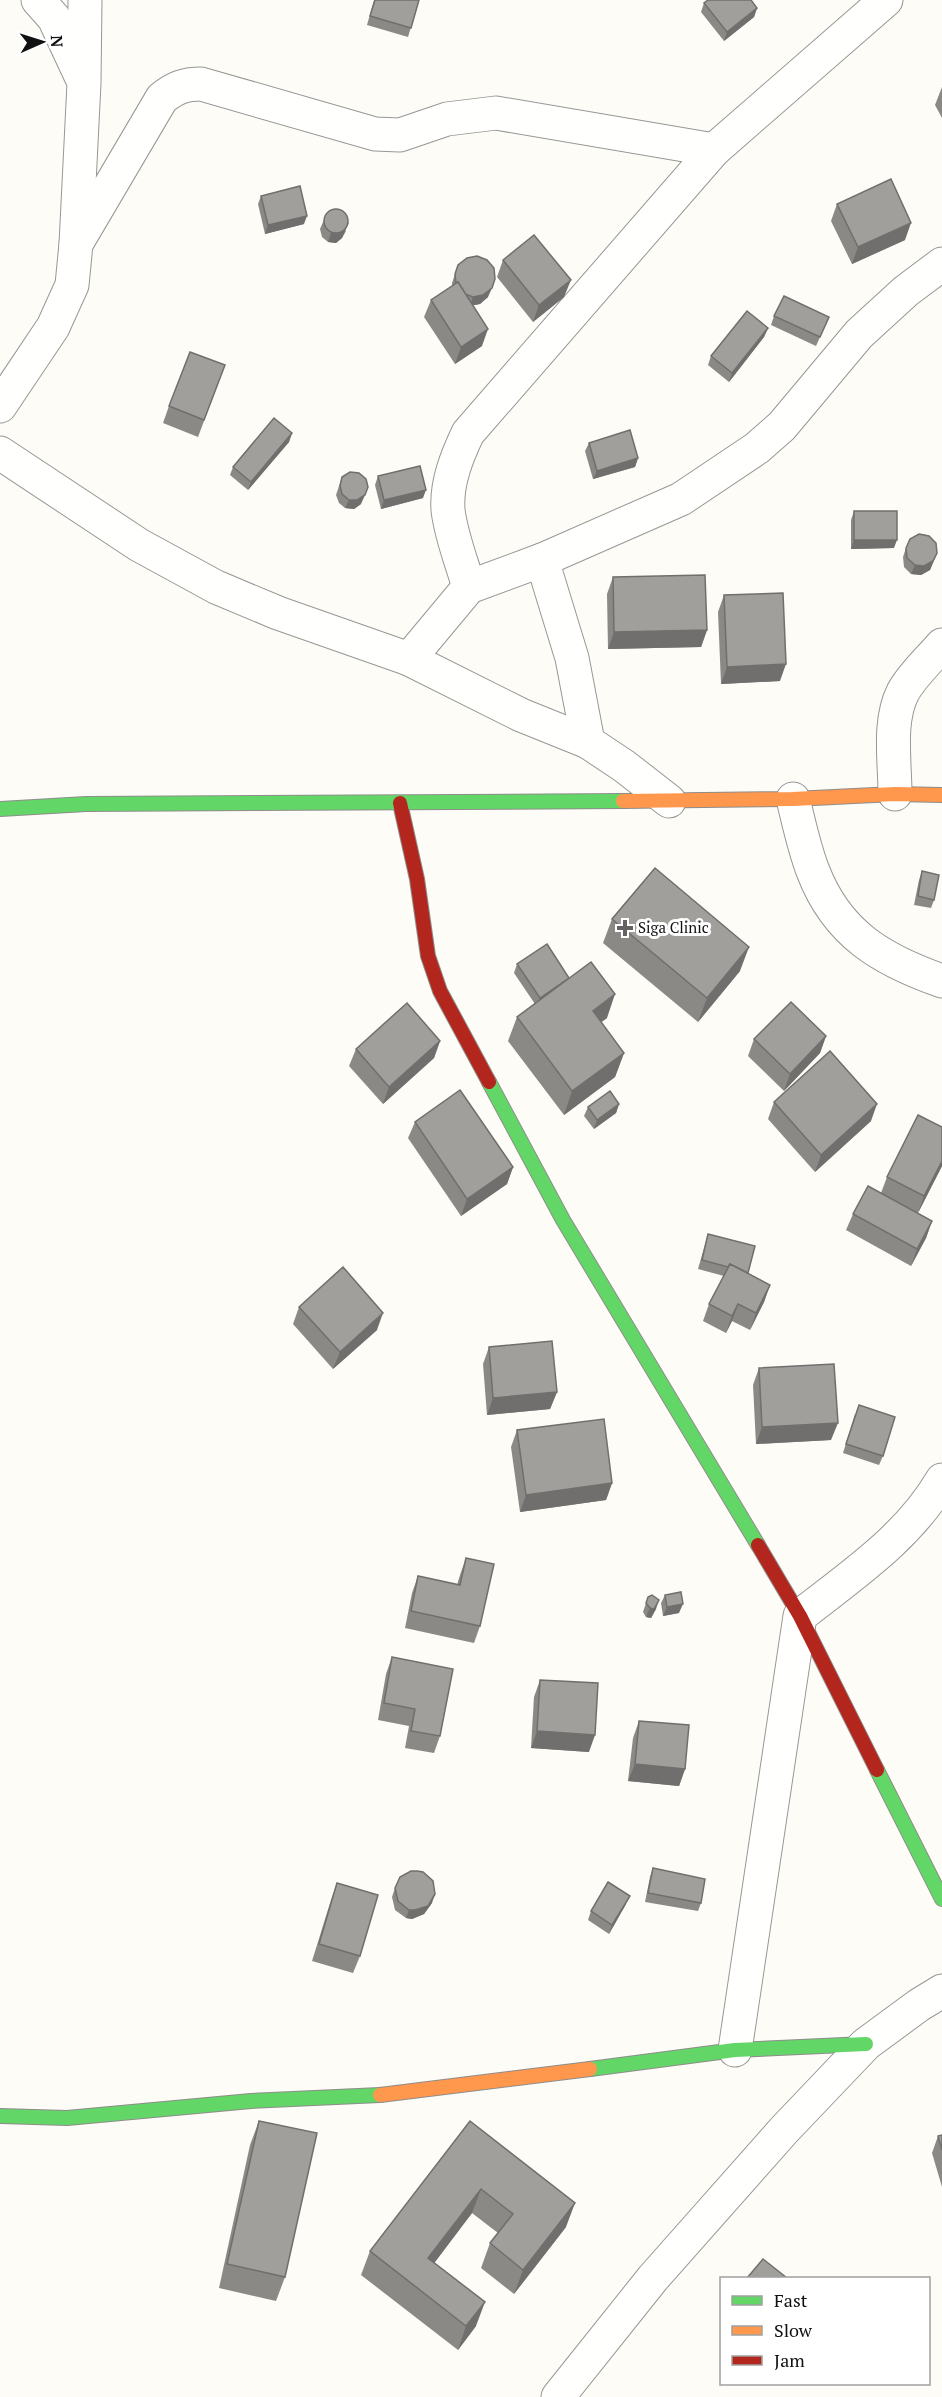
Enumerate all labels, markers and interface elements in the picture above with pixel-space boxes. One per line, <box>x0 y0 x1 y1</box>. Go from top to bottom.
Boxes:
north arrow <box>12 12 72 72</box>
text: N <box>46 35 68 48</box>
place label: Siga Clinic <box>638 917 709 937</box>
marker: Siga Clinic <box>616 919 634 937</box>
legend <box>720 2277 930 2385</box>
text: Fast <box>774 2288 808 2312</box>
text: Slow <box>774 2318 813 2342</box>
text: Jam <box>774 2348 805 2372</box>

